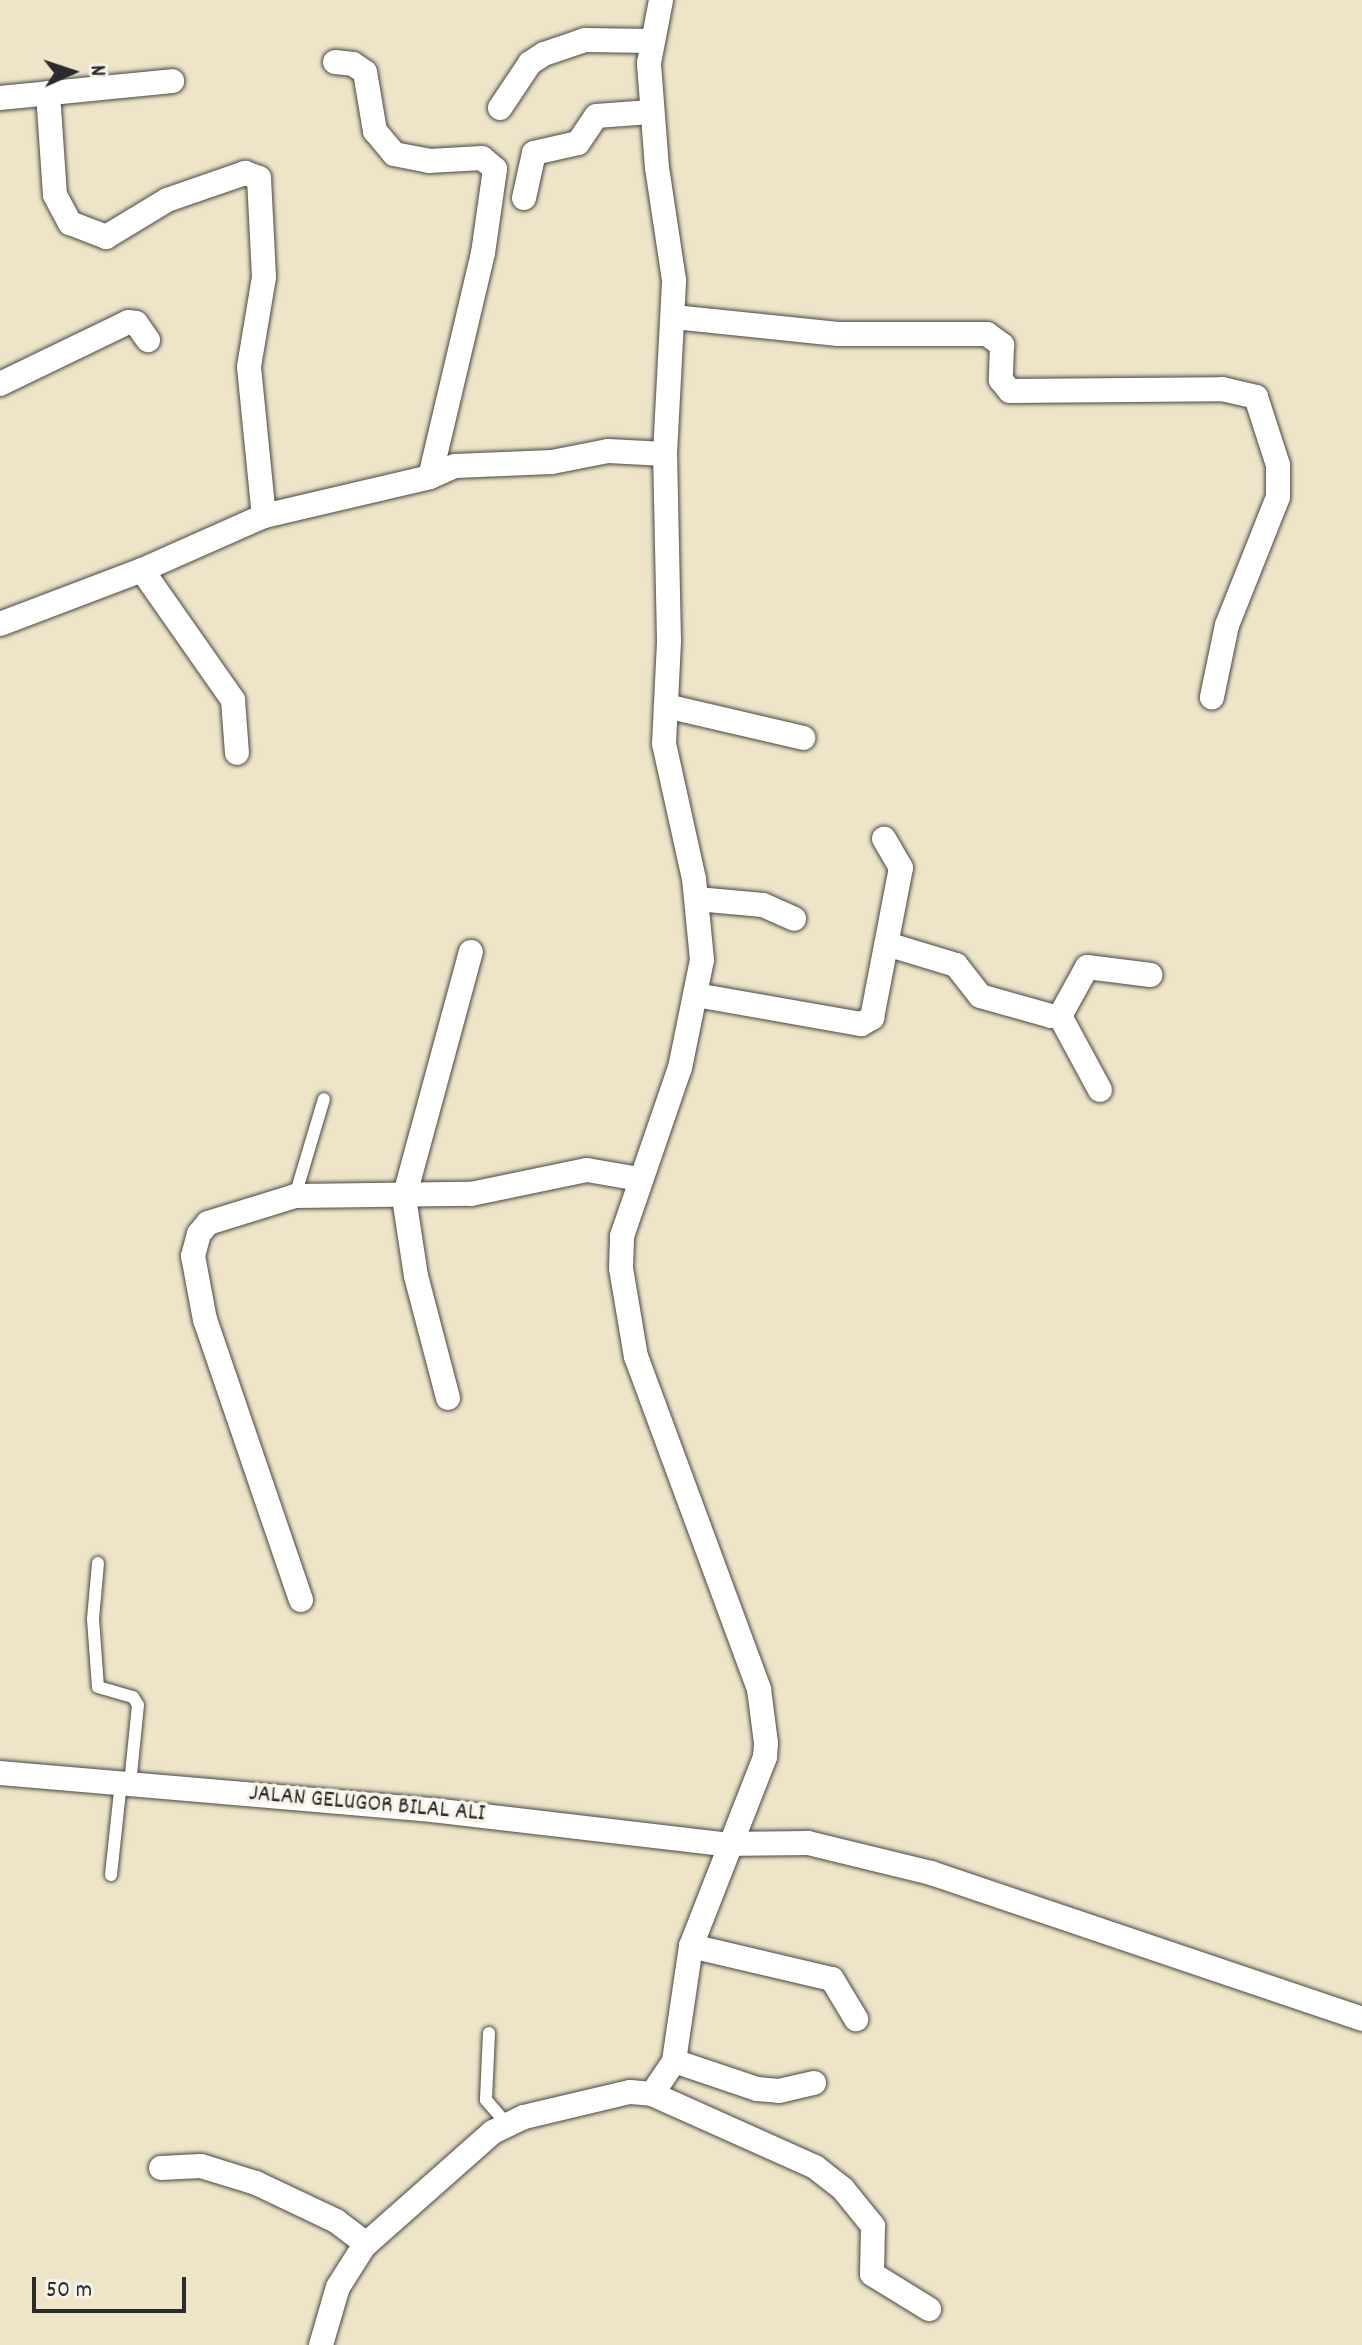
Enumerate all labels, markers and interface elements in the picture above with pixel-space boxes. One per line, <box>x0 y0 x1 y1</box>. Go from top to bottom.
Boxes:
north arrow <box>32 32 112 112</box>
text: N <box>81 64 112 77</box>
street label: JALAN GELUGOR BILAL ALI <box>248 1780 486 1830</box>
scale bar <box>36 2261 190 2311</box>
text: 50 m <box>46 2274 92 2308</box>

